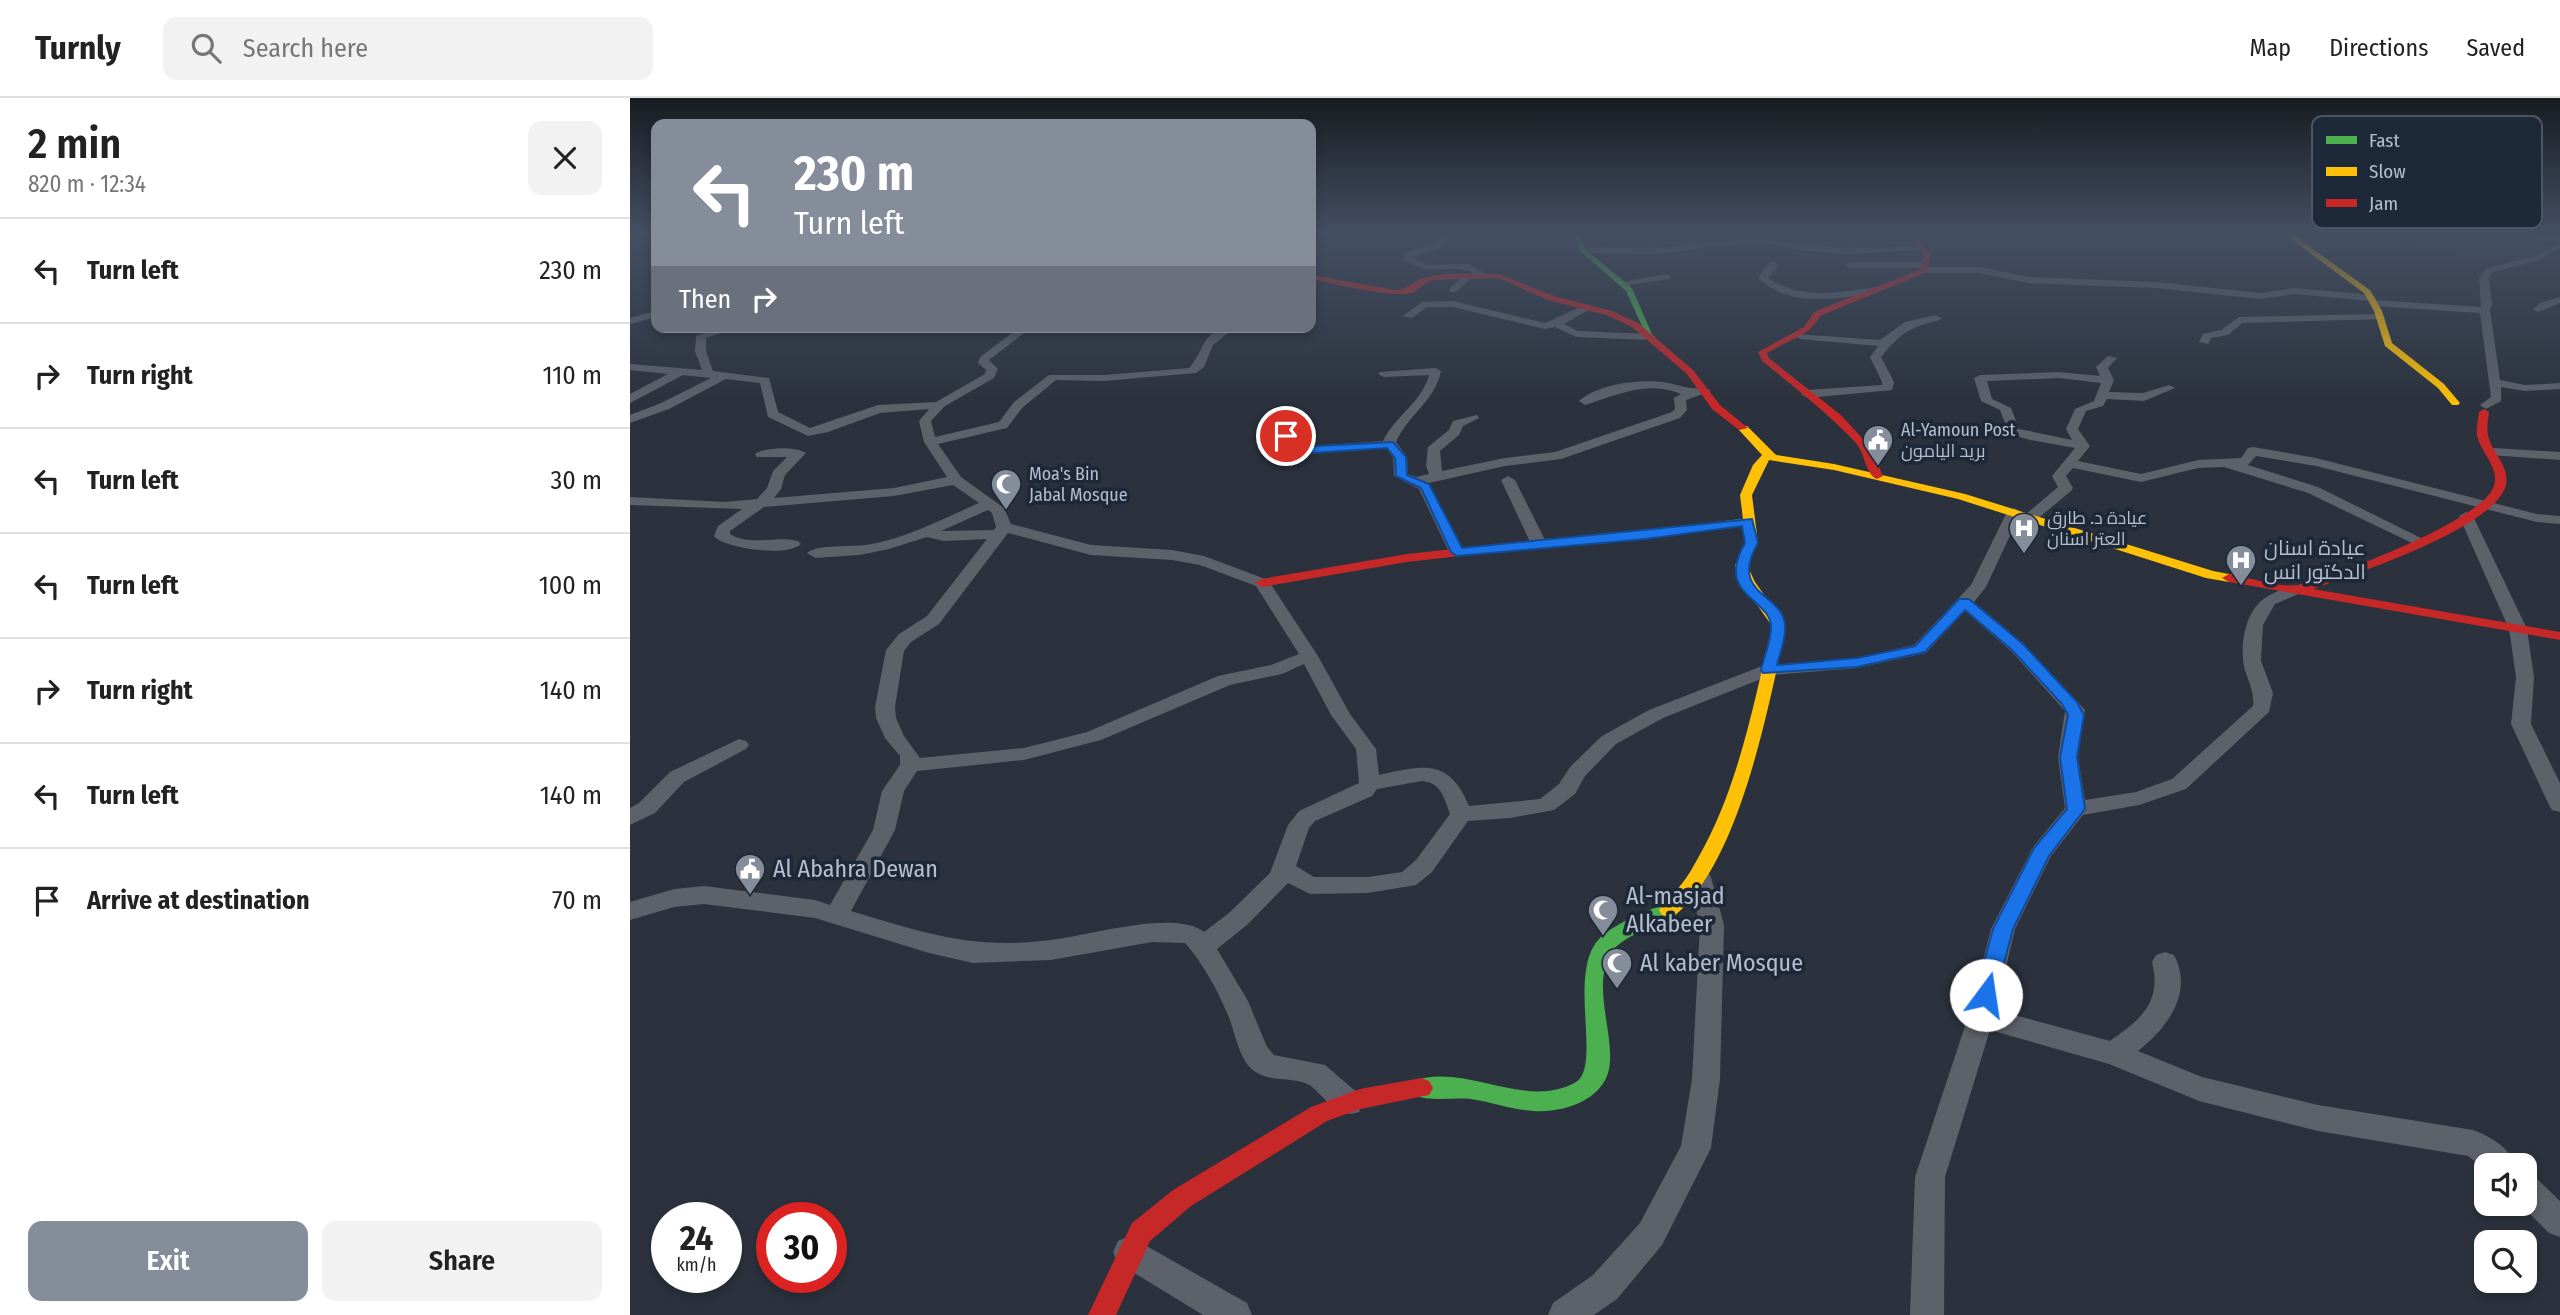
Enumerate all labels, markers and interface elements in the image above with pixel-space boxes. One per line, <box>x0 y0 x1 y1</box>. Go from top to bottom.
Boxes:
search box <box>163 17 653 80</box>
text: Turnly <box>35 28 121 68</box>
icon: search <box>187 29 225 67</box>
text: Search here <box>243 33 368 64</box>
text: Map <box>2250 34 2291 62</box>
text: Directions <box>2329 34 2428 62</box>
text: Saved <box>2466 34 2525 62</box>
legend <box>2312 116 2542 228</box>
text: 2 min <box>28 119 121 169</box>
button: close <box>528 121 602 195</box>
text: Fast <box>2369 129 2400 152</box>
text: 230 m <box>794 144 914 203</box>
icon: left <box>679 147 770 238</box>
text: Slow <box>2369 160 2406 183</box>
text: 820 m · 12:34 <box>28 170 146 198</box>
text: Jam <box>2369 192 2398 215</box>
text: Turn left <box>794 204 904 242</box>
icon: left <box>28 252 66 290</box>
text: Turn left <box>87 255 179 286</box>
text: 230 m <box>539 255 602 286</box>
icon: right <box>745 280 783 318</box>
text: Then <box>679 284 731 315</box>
icon: right <box>28 357 66 395</box>
text: Turn right <box>87 360 193 391</box>
text: 110 m <box>542 360 602 391</box>
pin <box>1256 406 1316 466</box>
icon: arrive <box>1267 417 1305 455</box>
place label: Al-Yamoun Post بريد اليامون <box>1901 419 2016 462</box>
public building icon: Al-Yamoun Post بريد اليامون <box>1861 423 1895 467</box>
icon: left <box>28 462 66 500</box>
place label: Moa's Bin Jabal Mosque <box>1029 463 1128 506</box>
text: Turn left <box>87 465 179 496</box>
text: 30 m <box>551 465 602 496</box>
mosque icon: Moa's Bin Jabal Mosque <box>989 467 1023 511</box>
place label: عيادة د. طارق العتر اسنان <box>2047 507 2147 550</box>
hospital icon: عيادة د. طارق العتر اسنان <box>2007 511 2041 555</box>
place label: عيادة اسنان الدكتور انس <box>2264 535 2366 585</box>
hospital icon: عيادة اسنان الدكتور انس <box>2224 543 2258 587</box>
icon: left <box>28 567 66 605</box>
text: Turn left <box>87 570 179 601</box>
text: 100 m <box>539 570 602 601</box>
icon: right <box>28 672 66 710</box>
text: Turn right <box>87 675 193 706</box>
text: 140 m <box>540 675 602 706</box>
icon: left <box>28 777 66 815</box>
text: Turn left <box>87 780 179 811</box>
text: 140 m <box>540 780 602 811</box>
public building icon: Al Abahra Dewan <box>733 852 767 896</box>
place label: Al Abahra Dewan <box>773 855 938 883</box>
icon: arrive <box>28 882 66 920</box>
place label: Al-masjad Alkabeer <box>1626 882 1725 938</box>
text: Arrive at destination <box>87 885 310 916</box>
text: 70 m <box>552 885 602 916</box>
mosque icon: Al-masjad Alkabeer <box>1586 893 1620 937</box>
mosque icon: Al kaber Mosque <box>1600 946 1634 990</box>
place label: Al kaber Mosque <box>1640 949 1803 977</box>
position arrow <box>1949 958 2023 1032</box>
map controls <box>2474 1153 2537 1293</box>
button: sound <box>2474 1153 2537 1216</box>
speed limit sign: 30 <box>756 1202 847 1293</box>
text: 24 <box>680 1217 713 1259</box>
button: Exit <box>28 1221 308 1301</box>
button: Share <box>322 1221 602 1301</box>
button: search <box>2474 1230 2537 1293</box>
text: km/h <box>676 1254 717 1276</box>

